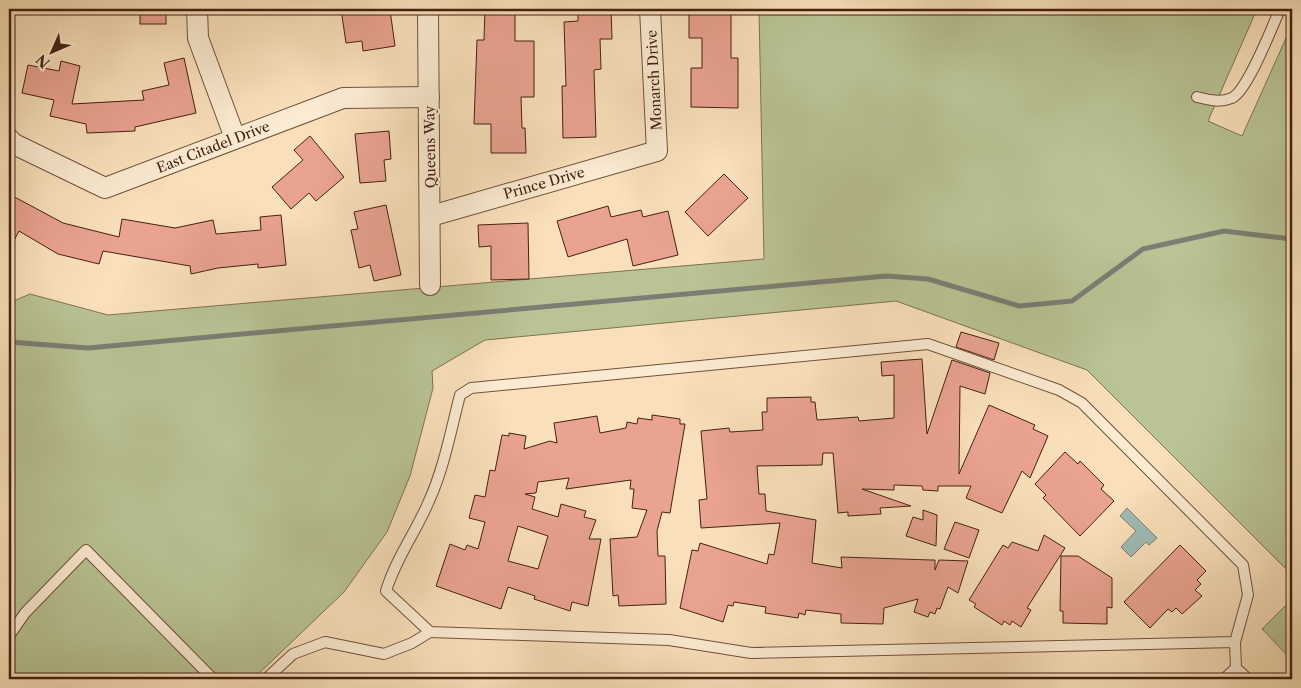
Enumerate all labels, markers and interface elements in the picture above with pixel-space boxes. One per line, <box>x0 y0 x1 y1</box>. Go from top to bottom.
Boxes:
north arrow <box>28 28 78 78</box>
street label: Monarch Drive <box>642 29 666 131</box>
text: N <box>32 51 53 72</box>
street label: Queens Way <box>420 105 440 189</box>
street label: East Citadel Drive <box>154 117 272 177</box>
street label: Prince Drive <box>501 163 587 203</box>

